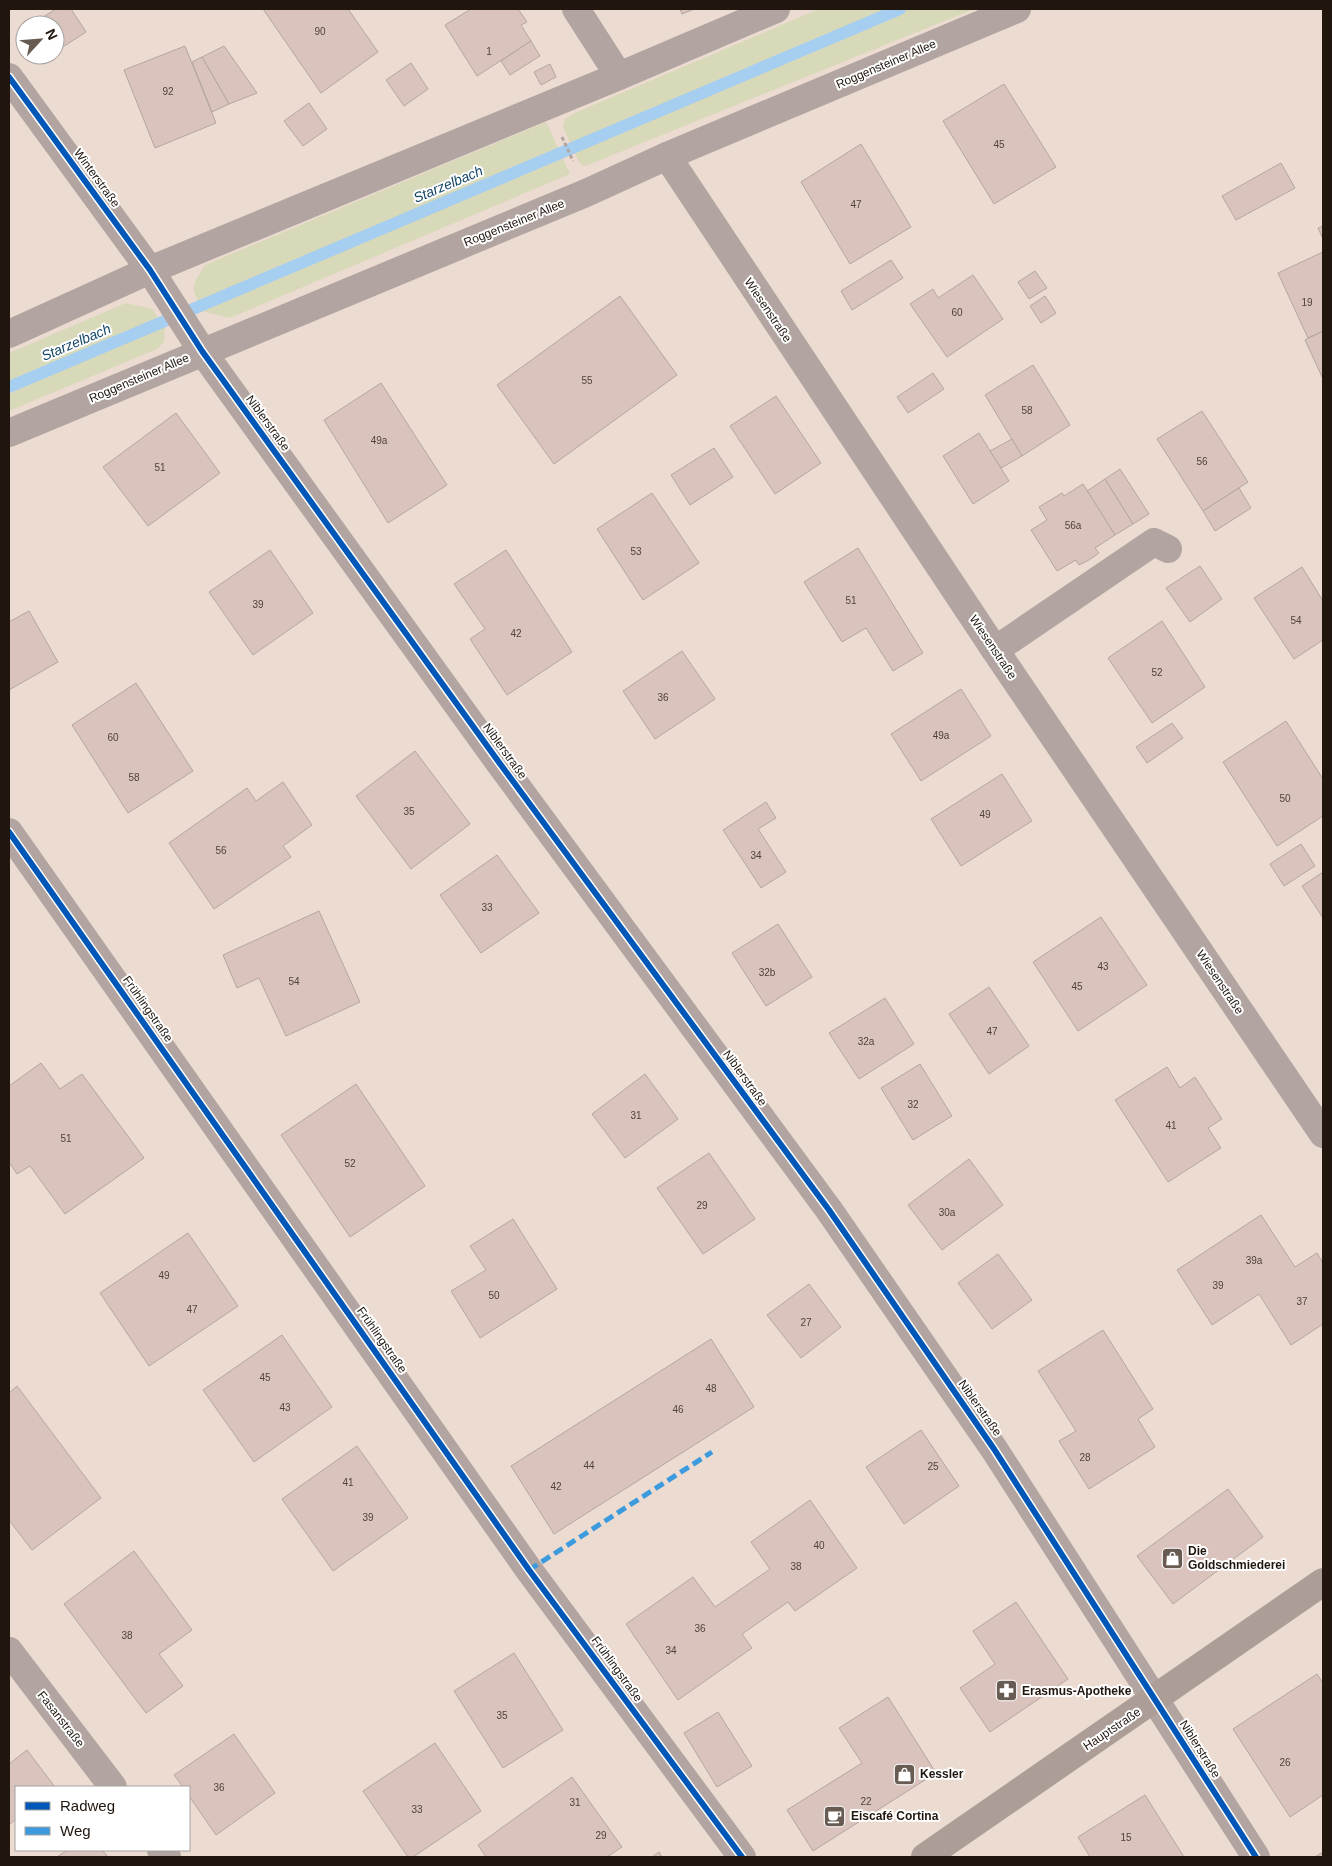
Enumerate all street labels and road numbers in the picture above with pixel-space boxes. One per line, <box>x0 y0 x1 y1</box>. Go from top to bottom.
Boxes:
street label: Roggensteiner Allee <box>834 36 938 91</box>
street label: Winterstraße <box>71 146 123 210</box>
street label: Roggensteiner Allee <box>462 196 567 250</box>
street label: Wiesenstraße <box>741 275 795 345</box>
street label: Roggensteiner Allee <box>87 350 191 405</box>
street label: Niblerstraße <box>243 392 293 454</box>
street label: Wiesenstraße <box>966 612 1020 682</box>
street label: Niblerstraße <box>480 720 530 782</box>
street label: Wiesenstraße <box>1193 947 1247 1017</box>
street label: Frühlingstraße <box>120 973 176 1045</box>
street label: Niblerstraße <box>720 1047 770 1109</box>
street label: Frühlingstraße <box>354 1304 410 1376</box>
street label: Niblerstraße <box>956 1377 1005 1439</box>
street label: Frühlingstraße <box>589 1634 646 1705</box>
street label: Fasanstraße <box>35 1688 87 1750</box>
street label: Hauptstraße <box>1081 1705 1144 1753</box>
street label: Niblerstraße <box>1177 1718 1223 1781</box>

